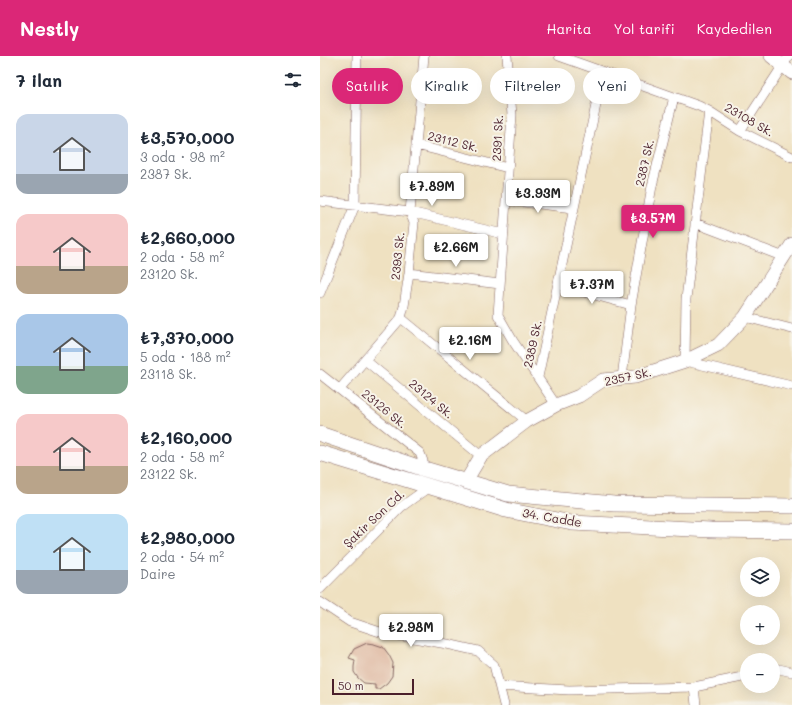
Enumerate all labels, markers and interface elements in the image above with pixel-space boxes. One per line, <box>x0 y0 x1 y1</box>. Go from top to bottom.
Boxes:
text: Nestly <box>20 16 79 41</box>
text: Harita <box>547 19 591 38</box>
text: Yol tarifi <box>613 19 675 38</box>
text: Kaydedilen <box>697 19 772 38</box>
chip: Satılık <box>332 68 403 104</box>
chip: Kiralık <box>411 68 482 104</box>
chip: Filtreler <box>490 68 575 104</box>
chip: Yeni <box>583 68 641 104</box>
text: 7 ilan <box>16 69 62 91</box>
icon: filters <box>282 69 304 91</box>
street label: 23108 Sk. <box>722 99 777 140</box>
street label: 2391 Sk. <box>488 114 506 162</box>
text: ₺3,570,000 <box>140 126 234 148</box>
street label: 23112 Sk. <box>426 127 480 155</box>
icon: home <box>48 130 96 178</box>
street label: 2387 Sk. <box>631 138 657 188</box>
text: 3 oda · 98 m² <box>140 148 225 165</box>
text: 2387 Sk. <box>140 165 192 182</box>
pin: ₺7.89M <box>399 173 465 207</box>
text: ₺7.89M <box>409 177 455 194</box>
pin: ₺3.93M <box>505 180 571 214</box>
text: ₺3.93M <box>515 184 561 201</box>
pin: ₺3.57M <box>620 205 686 239</box>
text: ₺3.57M <box>630 209 676 226</box>
text: ₺2,660,000 <box>140 226 235 248</box>
icon: home <box>48 230 96 278</box>
street label: 2393 Sk. <box>387 231 407 281</box>
pin: ₺2.66M <box>423 234 489 268</box>
text: ₺2.66M <box>433 238 479 255</box>
text: 2 oda · 58 m² <box>140 248 224 265</box>
text: 23120 Sk. <box>140 265 198 282</box>
pin: ₺7.37M <box>559 271 625 305</box>
text: ₺7.37M <box>570 275 614 292</box>
street label: 2389 Sk. <box>519 318 545 369</box>
text: ₺7,370,000 <box>140 326 234 348</box>
pin: ₺2.16M <box>437 327 503 361</box>
icon: home <box>48 330 96 378</box>
text: ₺2.16M <box>448 331 492 348</box>
text: 5 oda · 188 m² <box>140 348 231 365</box>
street label: 2357 Sk. <box>603 363 653 389</box>
text: 23118 Sk. <box>140 365 197 382</box>
street label: 23124 Sk. <box>406 375 457 422</box>
street label: 23126 Sk. <box>359 385 410 431</box>
text: ₺2,160,000 <box>140 426 232 448</box>
icon: home <box>48 430 96 478</box>
text: 2 oda · 58 m² <box>140 448 224 465</box>
text: 23122 Sk. <box>140 465 197 482</box>
street label: Şakir Son Cd. <box>339 486 407 551</box>
street label: 34. Cadde <box>521 504 583 530</box>
text: ₺2,980,000 <box>140 526 235 548</box>
icon: home <box>48 530 96 578</box>
text: 2 oda · 54 m² <box>140 548 224 565</box>
map controls <box>740 557 780 693</box>
button: layers <box>740 557 780 597</box>
text: Daire <box>140 565 176 582</box>
button: + <box>740 605 780 645</box>
pin: ₺2.98M <box>378 614 444 648</box>
text: ₺2.98M <box>388 618 434 635</box>
button: − <box>740 653 780 693</box>
scale bar <box>332 677 414 696</box>
text: 50 m <box>338 678 364 693</box>

